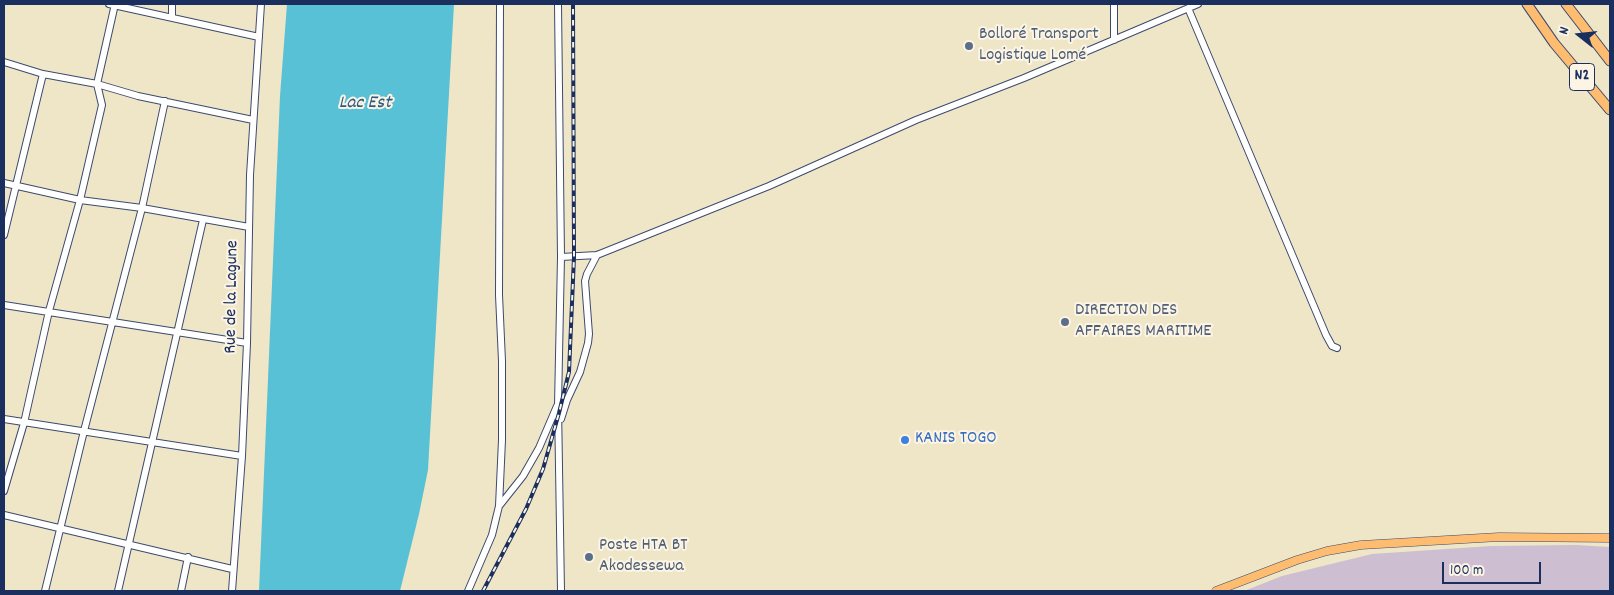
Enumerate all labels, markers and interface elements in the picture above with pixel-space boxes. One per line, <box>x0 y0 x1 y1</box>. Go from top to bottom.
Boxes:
north arrow <box>1554 10 1604 60</box>
place label: Bolloré Transport Logistique Lomé <box>979 25 1099 68</box>
text: N <box>1554 25 1575 37</box>
marker: Bolloré Transport Logistique Lomé <box>963 40 975 52</box>
road number: N2 <box>1570 64 1594 90</box>
water label: Lac Est <box>339 93 391 115</box>
street label: Rue de la Lagune <box>221 240 245 354</box>
place label: DIRECTION DES AFFAIRES MARITIME <box>1075 301 1212 344</box>
marker: DIRECTION DES AFFAIRES MARITIME <box>1059 316 1071 328</box>
place label: KANIS TOGO <box>915 429 997 451</box>
marker: KANIS TOGO <box>899 434 911 446</box>
place label: Poste HTA BT Akodessewa <box>599 536 688 578</box>
marker: Poste HTA BT Akodessewa <box>583 551 595 563</box>
scale bar <box>1444 552 1543 584</box>
text: 100 m <box>1450 560 1483 582</box>

